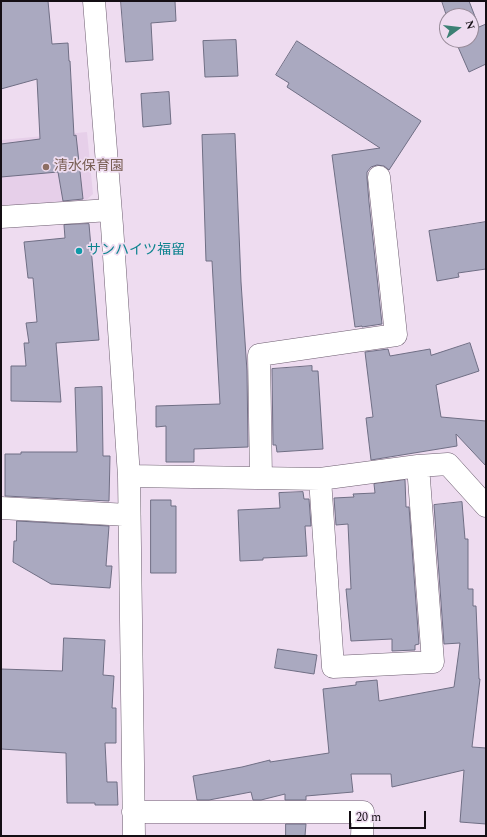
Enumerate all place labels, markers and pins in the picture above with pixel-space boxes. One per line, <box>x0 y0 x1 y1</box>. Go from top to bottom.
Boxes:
place label: 清水保育園 <box>54 159 124 175</box>
marker: 清水保育園 <box>41 162 51 172</box>
place label: サンハイツ福留 <box>87 243 185 259</box>
marker: サンハイツ福留 <box>74 246 84 256</box>

